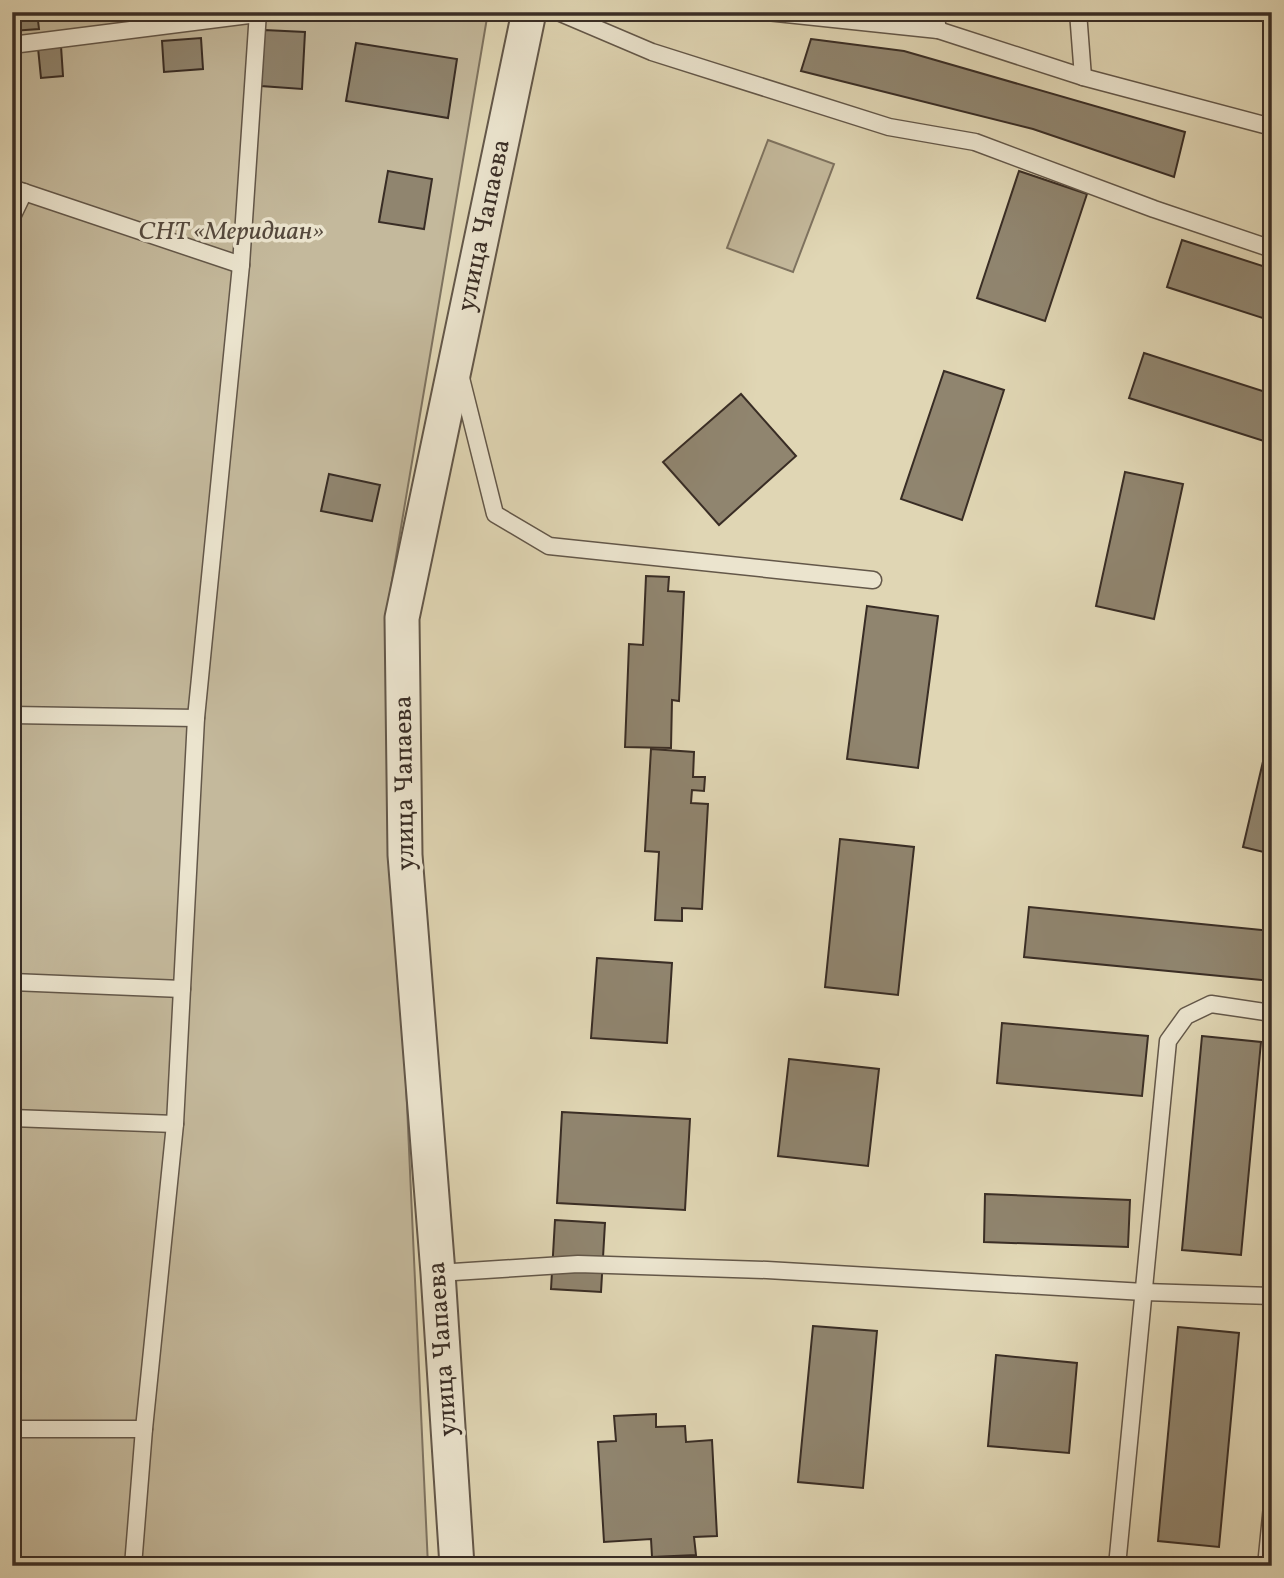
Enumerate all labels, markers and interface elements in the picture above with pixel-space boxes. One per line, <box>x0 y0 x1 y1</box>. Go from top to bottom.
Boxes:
street label: улица Чапаева <box>449 136 520 315</box>
park label: СНТ «Меридиан» <box>138 214 324 250</box>
street label: улица Чапаева <box>385 695 425 871</box>
street label: улица Чапаева <box>419 1260 467 1438</box>

